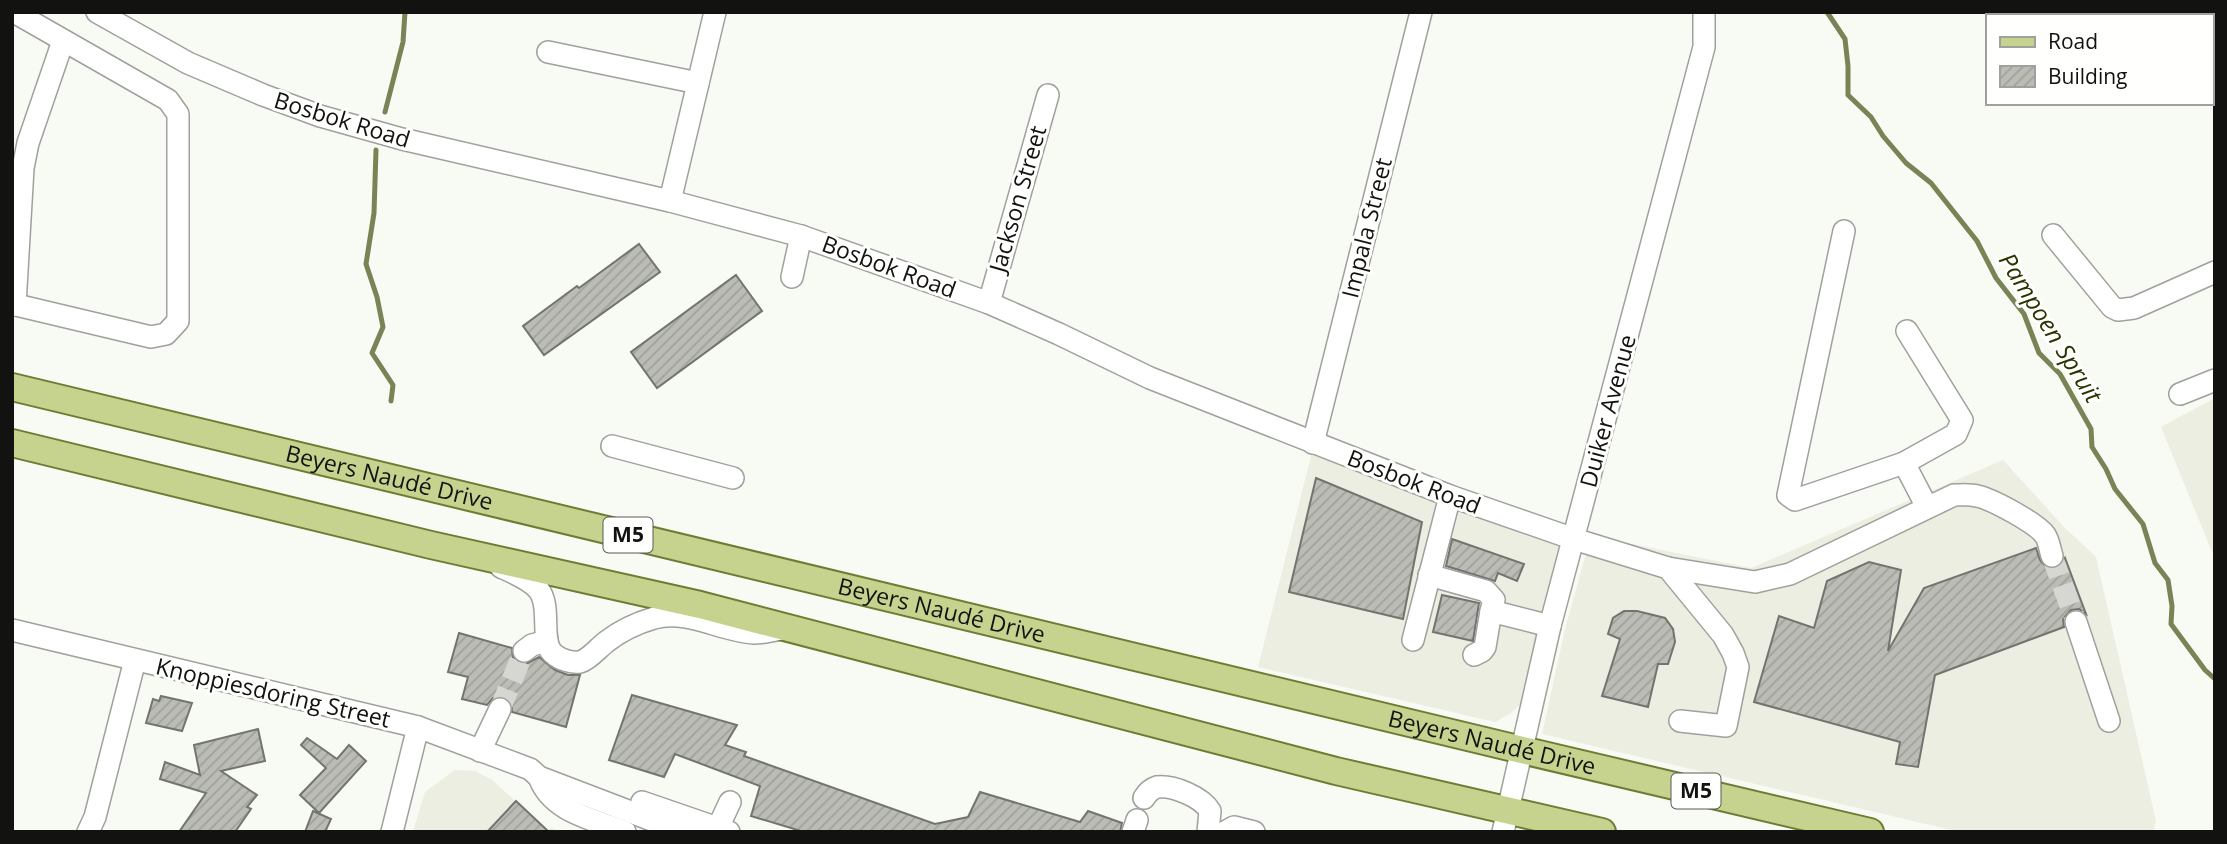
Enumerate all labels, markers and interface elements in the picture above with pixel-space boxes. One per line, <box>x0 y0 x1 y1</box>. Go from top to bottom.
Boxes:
legend <box>1986 14 2213 105</box>
text: Road <box>2048 27 2098 55</box>
text: Building <box>2048 62 2127 90</box>
street label: Bosbok Road <box>270 83 414 155</box>
street label: Jackson Street <box>980 122 1053 278</box>
street label: Impala Street <box>1333 154 1399 301</box>
street label: Bosbok Road <box>818 227 961 305</box>
water label: Pampoen Spruit <box>1992 246 2111 409</box>
street label: Duiker Avenue <box>1571 331 1643 491</box>
street label: Beyers Naudé Drive <box>283 436 496 517</box>
street label: Bosbok Road <box>1343 441 1486 521</box>
road number: M5 <box>604 518 652 552</box>
street label: Beyers Naudé Drive <box>835 569 1049 650</box>
street label: Knoppiesdoring Street <box>153 649 394 735</box>
street label: Beyers Naudé Drive <box>1385 701 1599 782</box>
road number: M5 <box>1672 774 1720 808</box>

